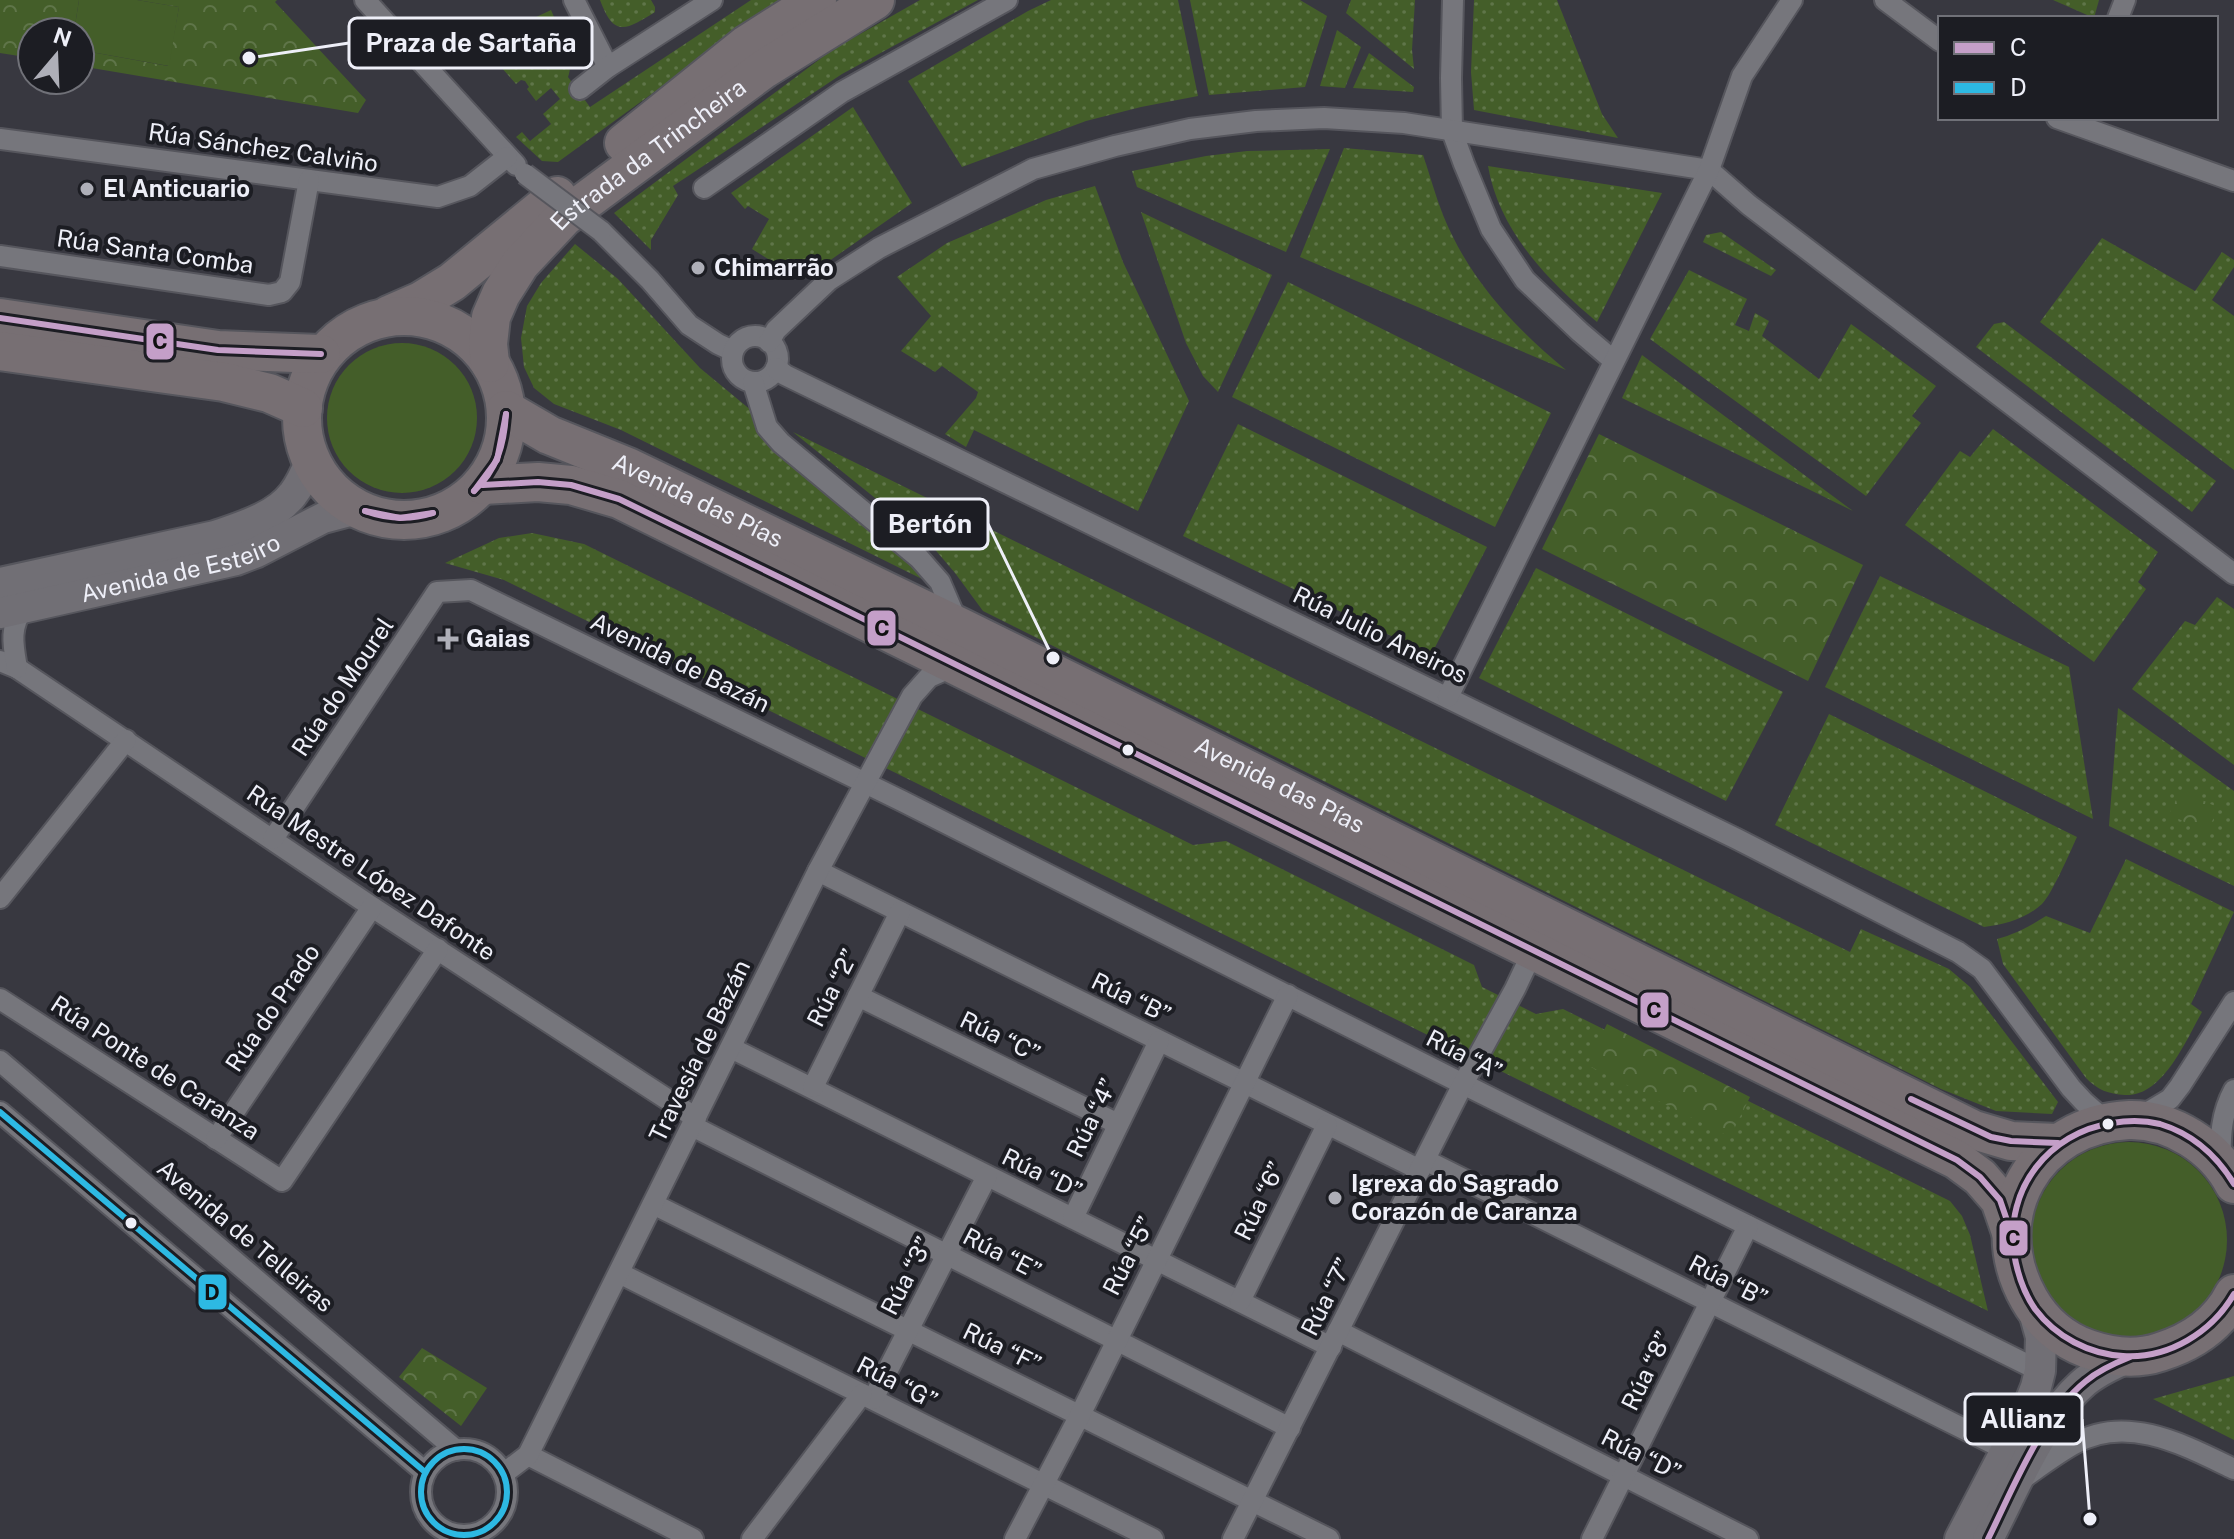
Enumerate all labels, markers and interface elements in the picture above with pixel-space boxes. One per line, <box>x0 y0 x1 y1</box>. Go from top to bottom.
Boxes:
north arrow <box>16 16 96 96</box>
legend <box>1938 16 2218 120</box>
callout: Praza de Sartaña <box>349 18 592 68</box>
text: N <box>50 22 75 52</box>
text: Praza de Sartaña <box>366 27 576 58</box>
text: C <box>2010 33 2027 61</box>
street label: Estrada da Trincheira <box>544 72 751 236</box>
text: D <box>2010 73 2027 101</box>
street label: Rúa Sánchez Calviño <box>146 117 380 177</box>
place label: El Anticuario <box>103 174 250 202</box>
marker: El Anticuario <box>78 180 96 198</box>
street label: Rúa Santa Comba <box>55 223 255 279</box>
place label: Chimarrão <box>714 253 834 281</box>
marker: Chimarrão <box>689 259 707 277</box>
line badge: C <box>145 322 175 361</box>
text: C <box>152 328 168 354</box>
street label: Avenida das Pías <box>608 447 788 552</box>
callout: Bertón <box>872 499 988 549</box>
text: Bertón <box>888 508 972 539</box>
street label: Avenida de Esteiro <box>78 527 285 607</box>
street label: Rúa Julio Aneiros <box>1289 580 1472 688</box>
street label: Avenida de Bazán <box>586 607 774 718</box>
line badge: C <box>866 609 897 647</box>
street label: Rúa do Mourel <box>286 612 399 761</box>
text: C <box>874 615 890 641</box>
place label: Gaias <box>466 624 530 652</box>
marker: Gaias <box>437 628 459 650</box>
street label: Avenida das Pías <box>1190 731 1369 838</box>
unlabelled marker <box>1120 742 1136 758</box>
street label: Rúa Mestre López Dafonte <box>242 778 501 966</box>
street label: Rúa do Prado <box>219 938 325 1077</box>
street label: Rúa “2” <box>801 944 863 1031</box>
street label: Travesía de Bazán <box>643 955 755 1146</box>
street label: Rúa “B” <box>1087 966 1176 1028</box>
street label: Rúa Ponte de Caranza <box>46 989 265 1145</box>
line badge: C <box>1639 991 1670 1029</box>
text: C <box>1646 997 1662 1023</box>
street label: Rúa “C” <box>956 1005 1045 1067</box>
street label: Rúa “A” <box>1422 1023 1507 1085</box>
street label: Rúa “4” <box>1060 1074 1122 1161</box>
unlabelled marker <box>2100 1116 2116 1132</box>
street label: Rúa “D” <box>998 1142 1087 1204</box>
street label: Avenida de Telleiras <box>152 1153 339 1317</box>
street label: Rúa “6” <box>1228 1157 1290 1244</box>
place label: Igrexa do Sagrado Corazón de Caranza <box>1351 1169 1578 1225</box>
marker: Igrexa do Sagrado Corazón de Caranza <box>1326 1189 1344 1207</box>
street label: Rúa “5” <box>1096 1212 1160 1299</box>
unlabelled marker <box>123 1215 139 1231</box>
line badge: C <box>1998 1219 2029 1257</box>
street label: Rúa “E” <box>959 1222 1046 1285</box>
text: C <box>2005 1225 2021 1251</box>
street label: Rúa “3” <box>875 1232 938 1319</box>
street label: Rúa “B” <box>1684 1248 1773 1312</box>
street label: Rúa “7” <box>1295 1253 1358 1340</box>
line badge: D <box>197 1273 228 1311</box>
text: D <box>204 1279 220 1305</box>
street label: Rúa “F” <box>959 1316 1046 1378</box>
street label: Rúa “8” <box>1615 1326 1677 1415</box>
street label: Rúa “G” <box>853 1350 942 1414</box>
callout: Allianz <box>1965 1394 2082 1444</box>
text: Allianz <box>1980 1403 2066 1434</box>
street label: Rúa “D” <box>1597 1422 1686 1486</box>

